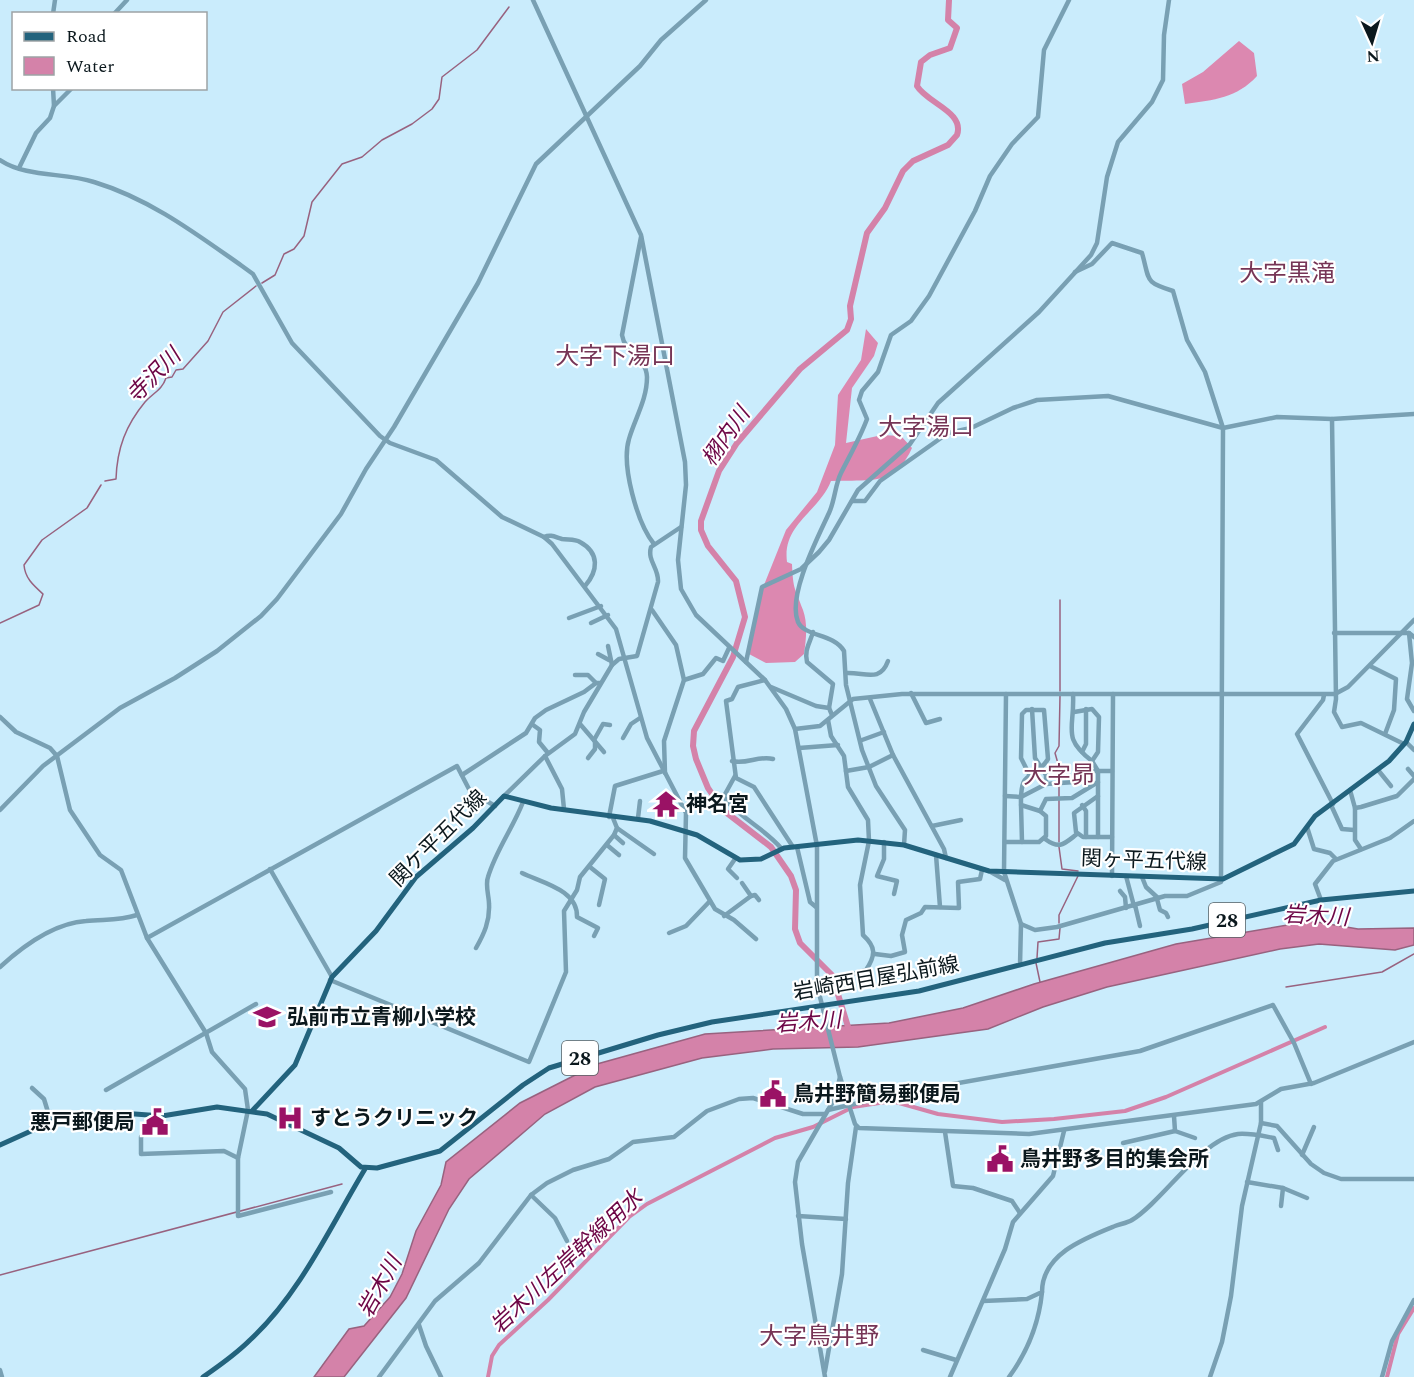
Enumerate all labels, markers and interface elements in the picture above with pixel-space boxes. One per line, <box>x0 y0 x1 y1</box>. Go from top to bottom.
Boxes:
legend <box>12 12 207 90</box>
north arrow <box>1342 12 1402 72</box>
text: Road <box>66 23 107 50</box>
text: N <box>1366 44 1380 68</box>
text: Water <box>66 53 114 80</box>
district label: 大字黒滝 <box>1239 256 1335 292</box>
water label: 寺沢川 <box>119 339 190 411</box>
district label: 大字下湯口 <box>555 339 675 375</box>
water label: 栩内川 <box>694 399 760 473</box>
district label: 大字湯口 <box>878 410 974 446</box>
district label: 大字昴 <box>1023 758 1095 794</box>
street label: 関ケ平五代線 <box>383 783 495 895</box>
temple icon: 神名宮 <box>651 789 681 819</box>
place label: 神名宮 <box>686 789 749 821</box>
street label: 関ヶ平五代線 <box>1080 843 1207 879</box>
water label: 岩木川 <box>1282 898 1352 935</box>
road number: 28 <box>1209 903 1245 937</box>
street label: 岩崎西目屋弘前線 <box>791 949 962 1009</box>
school or university icon: 弘前市立青柳小学校 <box>252 1002 282 1032</box>
place label: 弘前市立青柳小学校 <box>287 1002 476 1034</box>
water label: 岩木川 <box>774 1004 844 1041</box>
road number: 28 <box>562 1041 598 1075</box>
public building icon: 鳥井野簡易郵便局 <box>758 1079 788 1109</box>
place label: 鳥井野簡易郵便局 <box>793 1079 961 1111</box>
hospital icon: すとうクリニック <box>275 1103 305 1133</box>
place label: すとうクリニック <box>310 1103 478 1135</box>
place label: 悪戸郵便局 <box>30 1107 135 1139</box>
public building icon: 悪戸郵便局 <box>140 1107 170 1137</box>
public building icon: 鳥井野多目的集会所 <box>985 1144 1015 1174</box>
place label: 鳥井野多目的集会所 <box>1020 1144 1209 1176</box>
water label: 岩木川左岸幹線用水 <box>483 1181 652 1342</box>
water label: 岩木川 <box>350 1248 412 1324</box>
district label: 大字鳥井野 <box>759 1319 879 1355</box>

